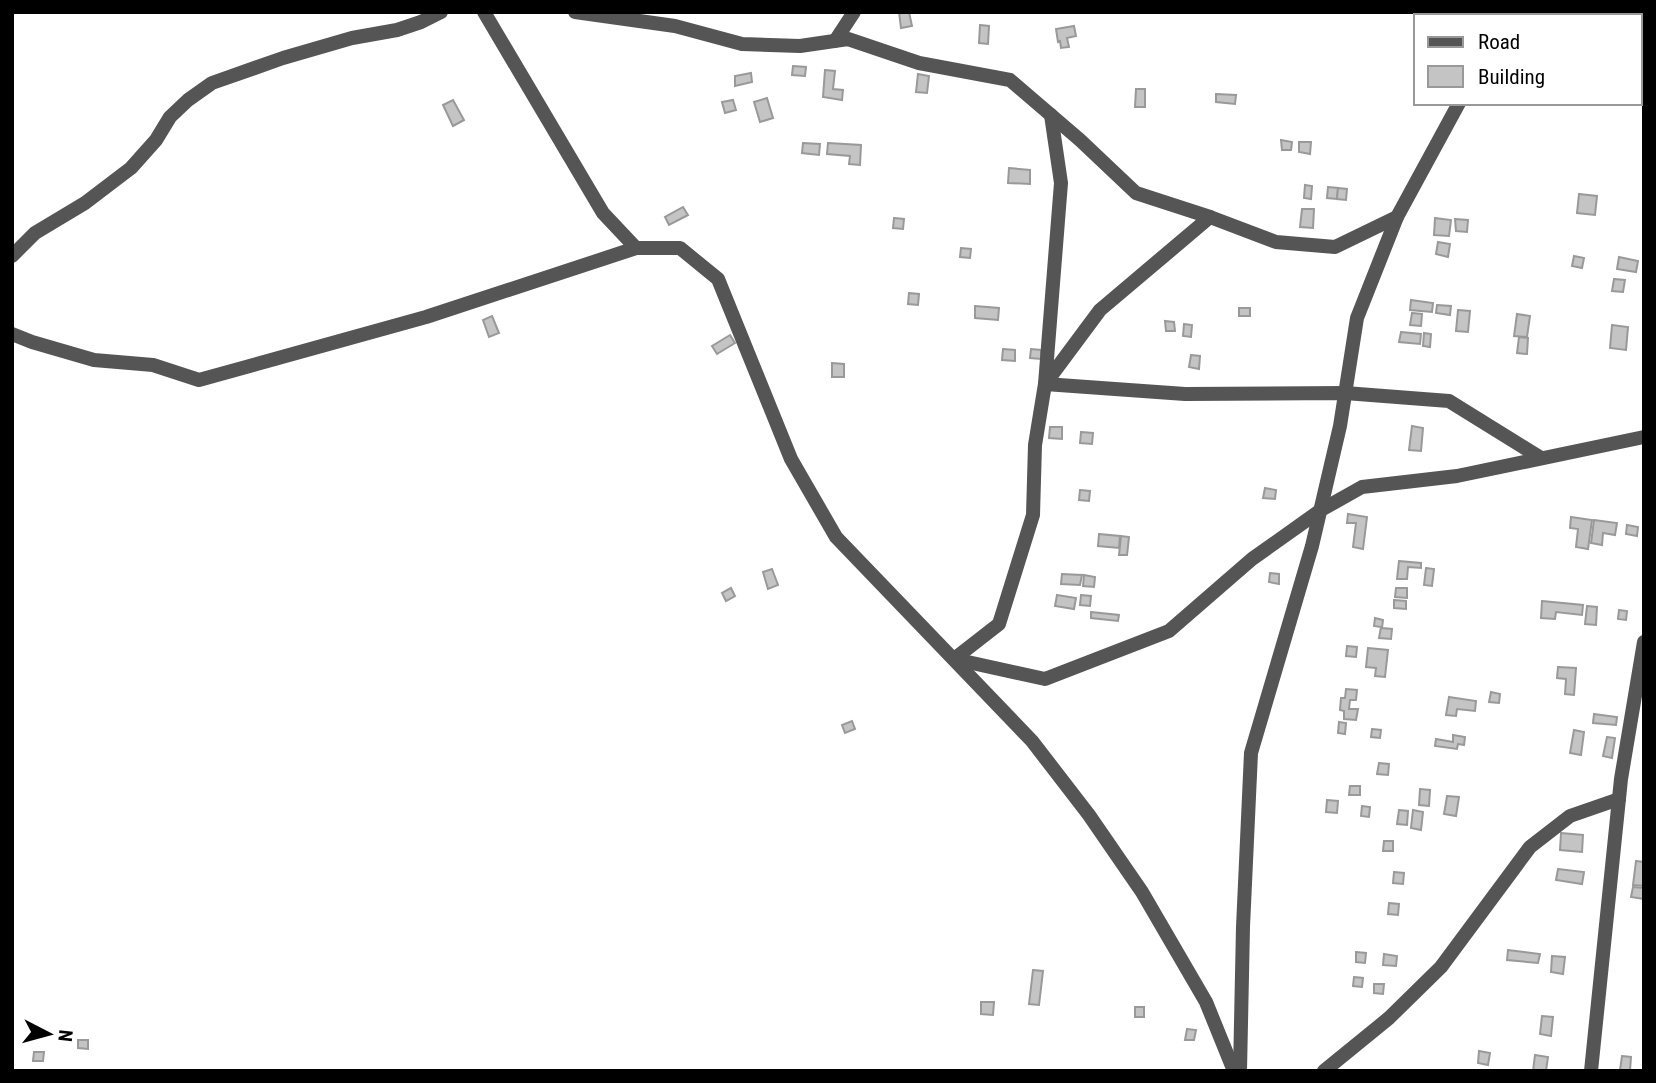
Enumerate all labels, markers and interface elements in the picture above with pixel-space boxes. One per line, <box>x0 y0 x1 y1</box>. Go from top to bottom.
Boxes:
legend <box>1414 14 1642 105</box>
text: Road <box>1478 30 1520 54</box>
text: Building <box>1478 65 1545 89</box>
north arrow <box>14 999 84 1069</box>
text: N <box>53 1029 77 1043</box>

